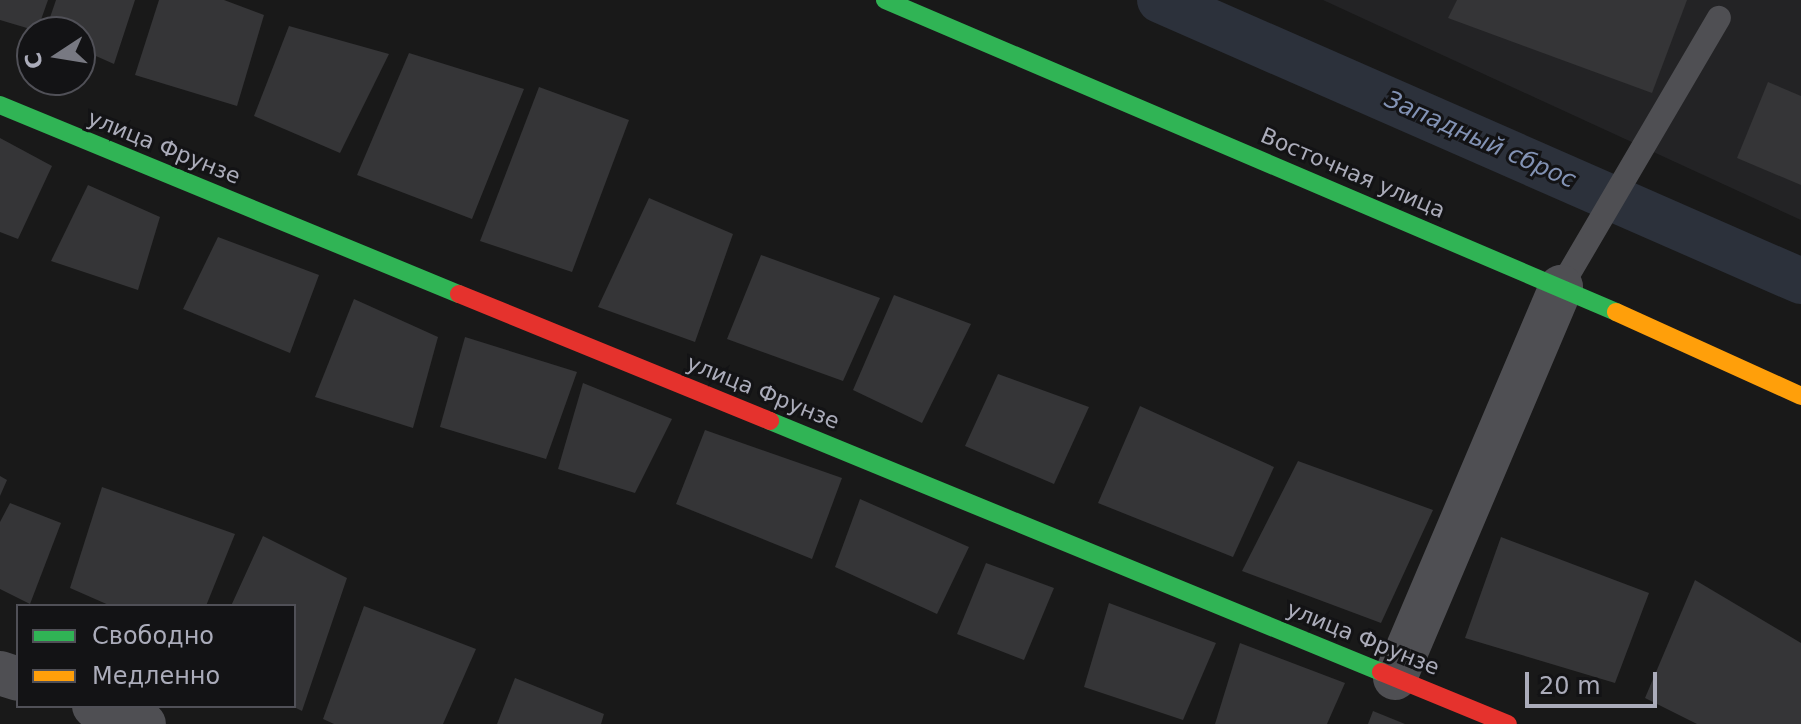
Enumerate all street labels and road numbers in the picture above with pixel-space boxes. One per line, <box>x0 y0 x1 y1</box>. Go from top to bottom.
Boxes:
street label: улица Фрунзе <box>84 104 244 190</box>
street label: Восточная улица <box>1257 122 1449 224</box>
street label: улица Фрунзе <box>683 349 843 435</box>
street label: улица Фрунзе <box>1283 595 1443 681</box>

